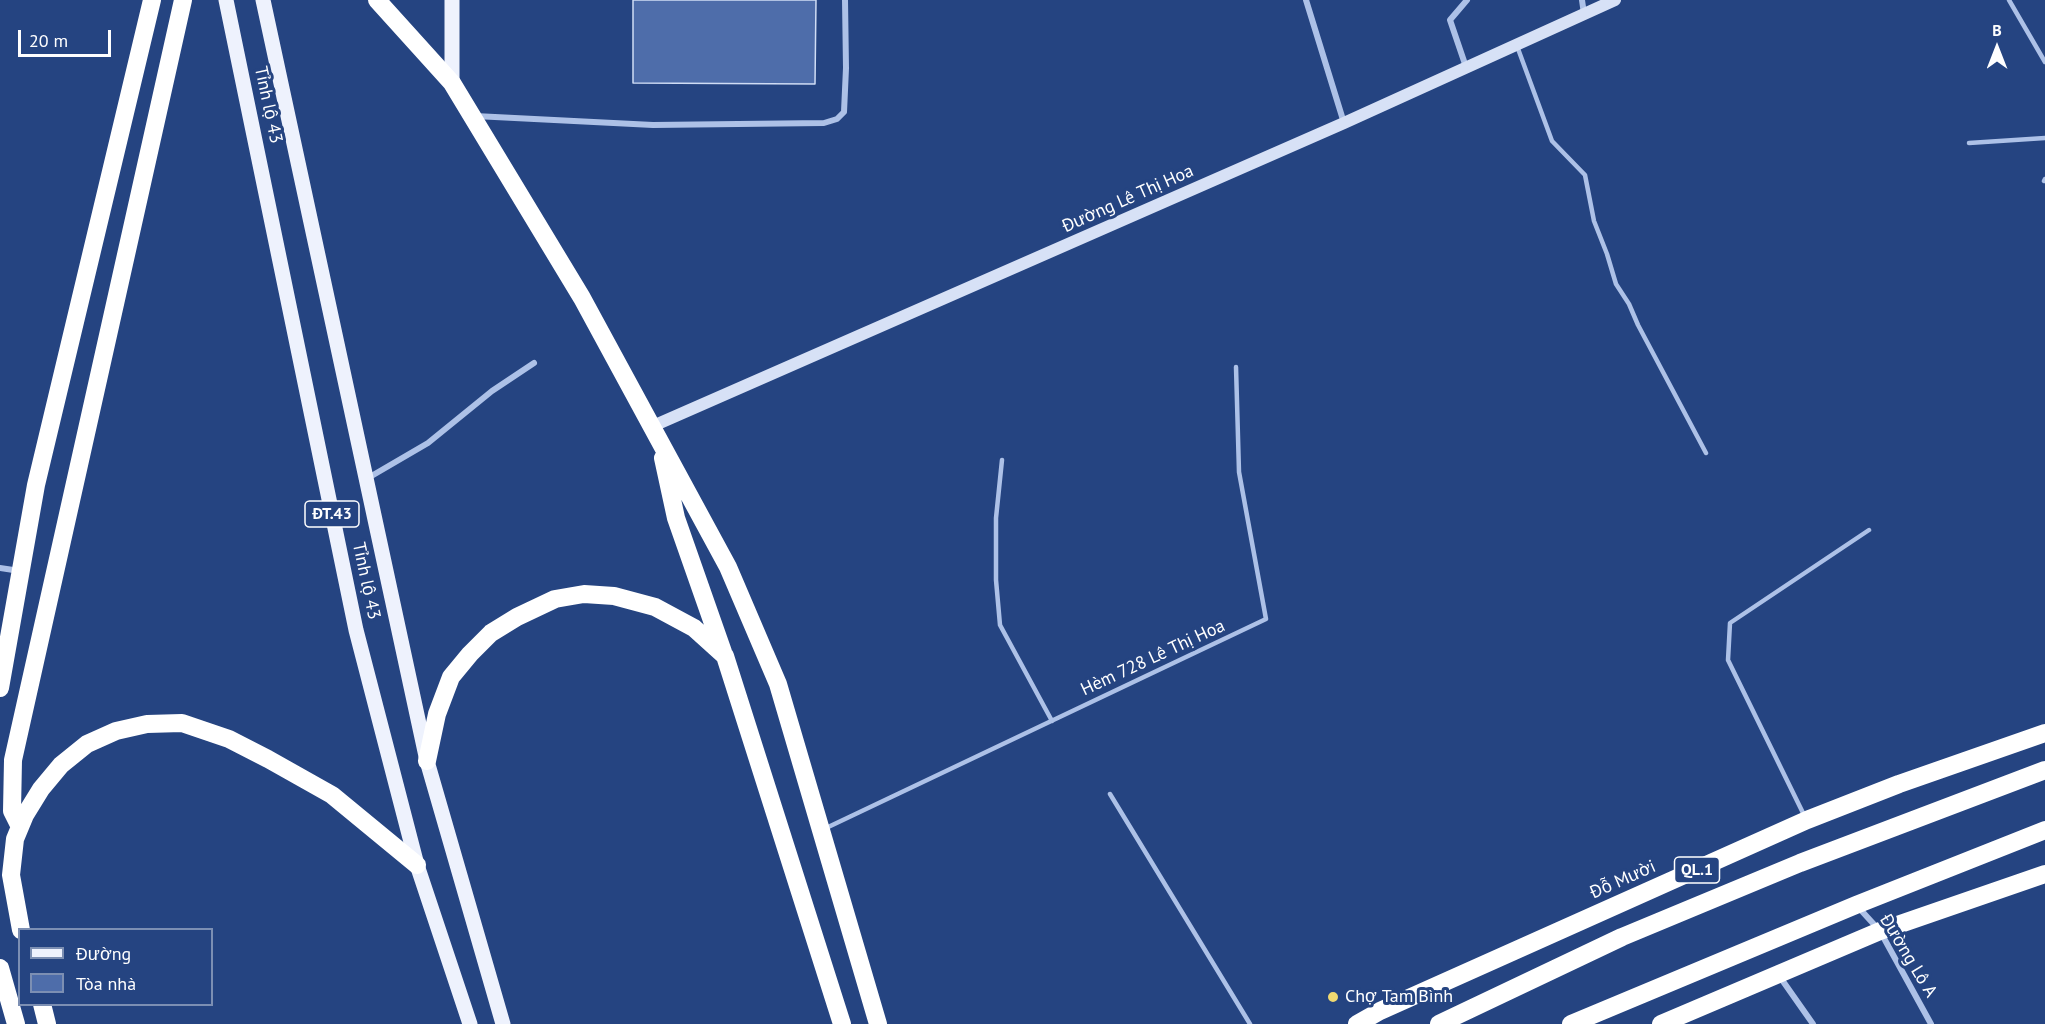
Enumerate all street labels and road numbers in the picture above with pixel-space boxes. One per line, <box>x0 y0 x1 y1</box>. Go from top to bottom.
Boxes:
street label: Tỉnh lộ 43 <box>249 65 287 145</box>
street label: Đường Lê Thị Hoa <box>1059 160 1197 238</box>
road number: ĐT.43 <box>305 501 359 527</box>
street label: Tỉnh lộ 43 <box>347 541 385 621</box>
street label: Hèm 728 Lê Thị Hoa <box>1078 615 1228 701</box>
street label: Đỗ Mười <box>1587 856 1659 904</box>
road number: QL.1 <box>1674 857 1720 883</box>
street label: Đường Lô A <box>1875 910 1941 1002</box>

